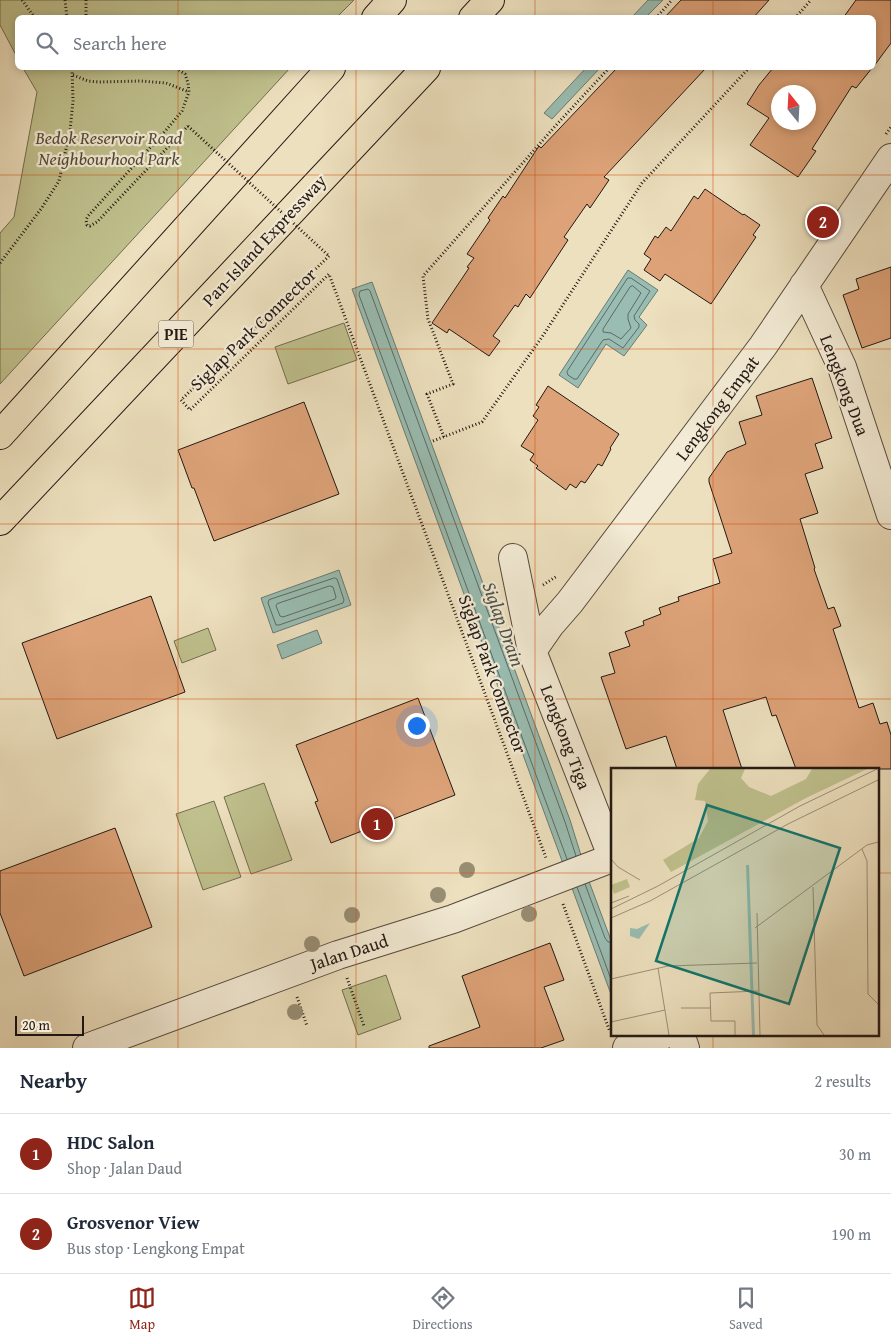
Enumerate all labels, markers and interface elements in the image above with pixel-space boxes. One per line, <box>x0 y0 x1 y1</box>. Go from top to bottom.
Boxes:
search box <box>15 15 876 70</box>
icon: search <box>33 29 61 57</box>
text: Search here <box>73 29 167 57</box>
north arrow <box>771 85 816 130</box>
park label: Bedok Reservoir Road Neighbourhood Park <box>35 124 183 172</box>
street label: Pan-Island Expressway <box>195 168 333 312</box>
pin: 2 <box>807 203 839 241</box>
street label: Siglap Park Connector <box>183 261 323 397</box>
road number: PIE <box>158 320 194 348</box>
street label: Lengkong Dua <box>813 330 877 440</box>
street label: Lengkong Empat <box>668 349 766 466</box>
water label: Siglap Drain <box>476 577 532 671</box>
street label: Siglap Park Connector <box>452 591 534 758</box>
street label: Lengkong Tiga <box>534 681 598 794</box>
your location <box>404 713 430 739</box>
inset map <box>611 768 878 1036</box>
pin: 1 <box>361 805 393 843</box>
street label: Jalan Daud <box>305 927 392 978</box>
scale bar <box>15 1013 84 1036</box>
text: 20 m <box>22 1015 50 1035</box>
text: Nearby <box>20 1065 87 1096</box>
text: 2 results <box>814 1069 871 1093</box>
text: HDC Salon <box>67 1128 154 1156</box>
text: 1 <box>32 1142 40 1166</box>
text: 30 m <box>839 1142 871 1166</box>
text: Shop · Jalan Daud <box>67 1156 182 1180</box>
text: Grosvenor View <box>67 1208 200 1236</box>
text: 2 <box>32 1222 40 1246</box>
text: 190 m <box>831 1222 871 1246</box>
text: Bus stop · Lengkong Empat <box>67 1236 245 1260</box>
tab: Map <box>128 1284 156 1334</box>
tab: Directions <box>412 1284 473 1334</box>
tab: Saved <box>729 1284 763 1334</box>

